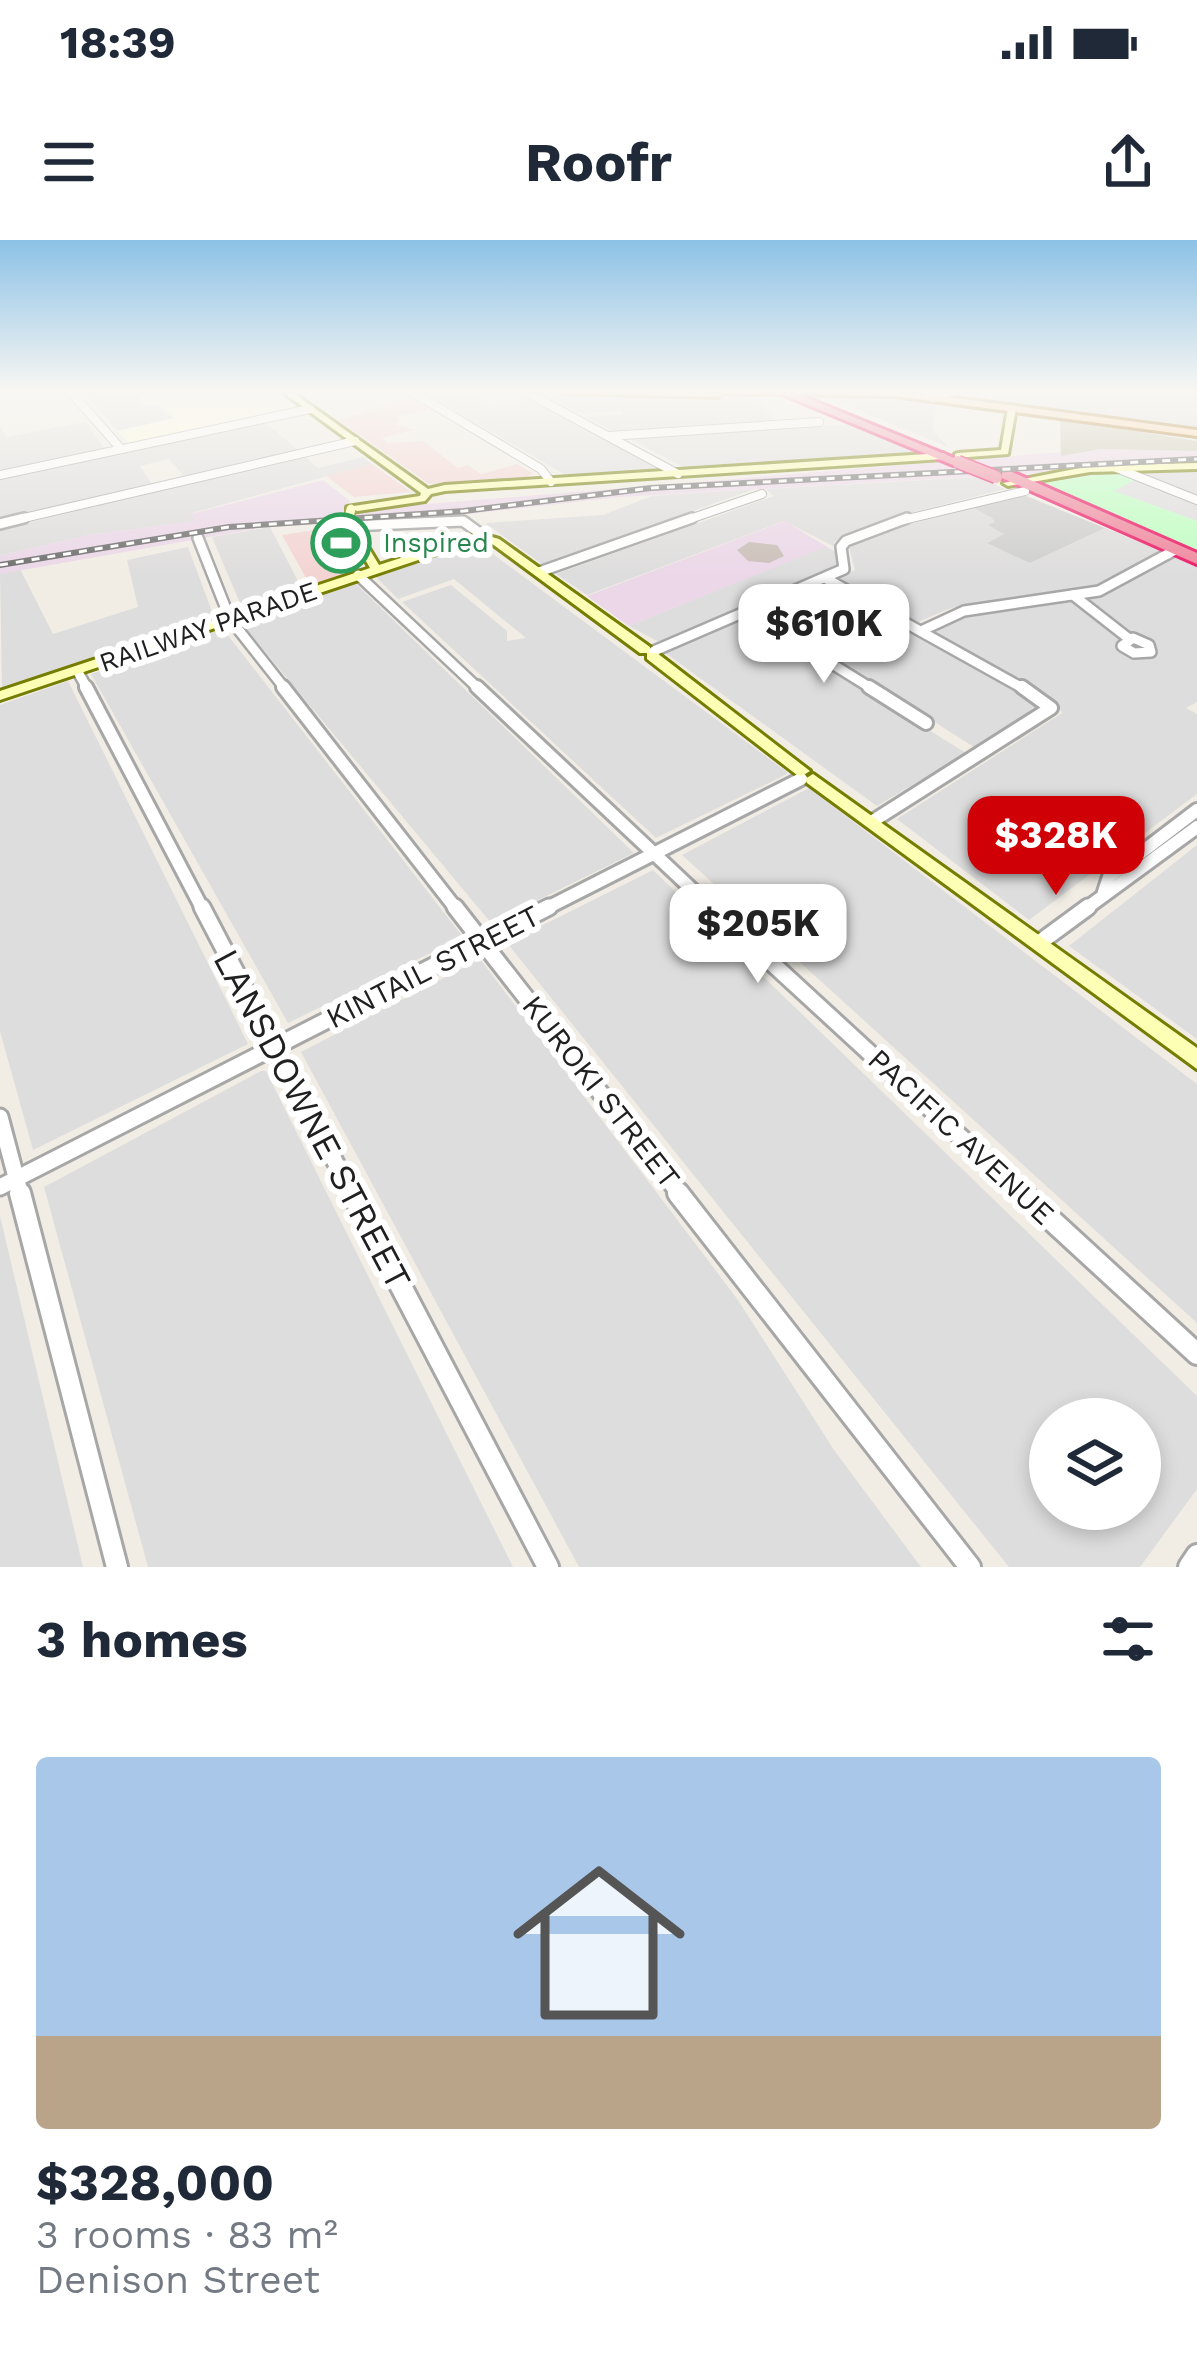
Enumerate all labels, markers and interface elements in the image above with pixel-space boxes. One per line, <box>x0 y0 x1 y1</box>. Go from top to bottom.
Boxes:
text: 18:39 <box>60 16 176 69</box>
icon: menu <box>36 129 102 195</box>
icon: share <box>1095 129 1161 195</box>
text: Roofr <box>525 131 672 194</box>
sports icon: Inspired <box>310 512 372 574</box>
place label: Inspired <box>383 527 489 559</box>
street label: RAILWAY PARADE <box>95 575 321 679</box>
pin: $610K <box>740 584 908 686</box>
text: $610K <box>765 600 883 645</box>
pin: $328K <box>972 796 1140 898</box>
text: $328K <box>995 812 1117 857</box>
pin: $205K <box>674 884 842 986</box>
street label: KINTAIL STREET <box>320 898 545 1035</box>
text: $205K <box>697 900 819 945</box>
street label: LANSDOWNE STREET <box>205 942 420 1297</box>
street label: KUROKI STREET <box>515 988 687 1195</box>
street label: PACIFIC AVENUE <box>861 1042 1061 1232</box>
map controls <box>1029 1398 1161 1530</box>
button: layers <box>1029 1398 1161 1530</box>
icon: filters <box>1095 1606 1161 1672</box>
text: 3 homes <box>36 1610 248 1669</box>
icon: home <box>491 1835 707 2051</box>
text: $328,000 <box>36 2153 274 2212</box>
text: 3 rooms · 83 m² <box>36 2212 338 2257</box>
text: Denison Street <box>36 2257 320 2302</box>

